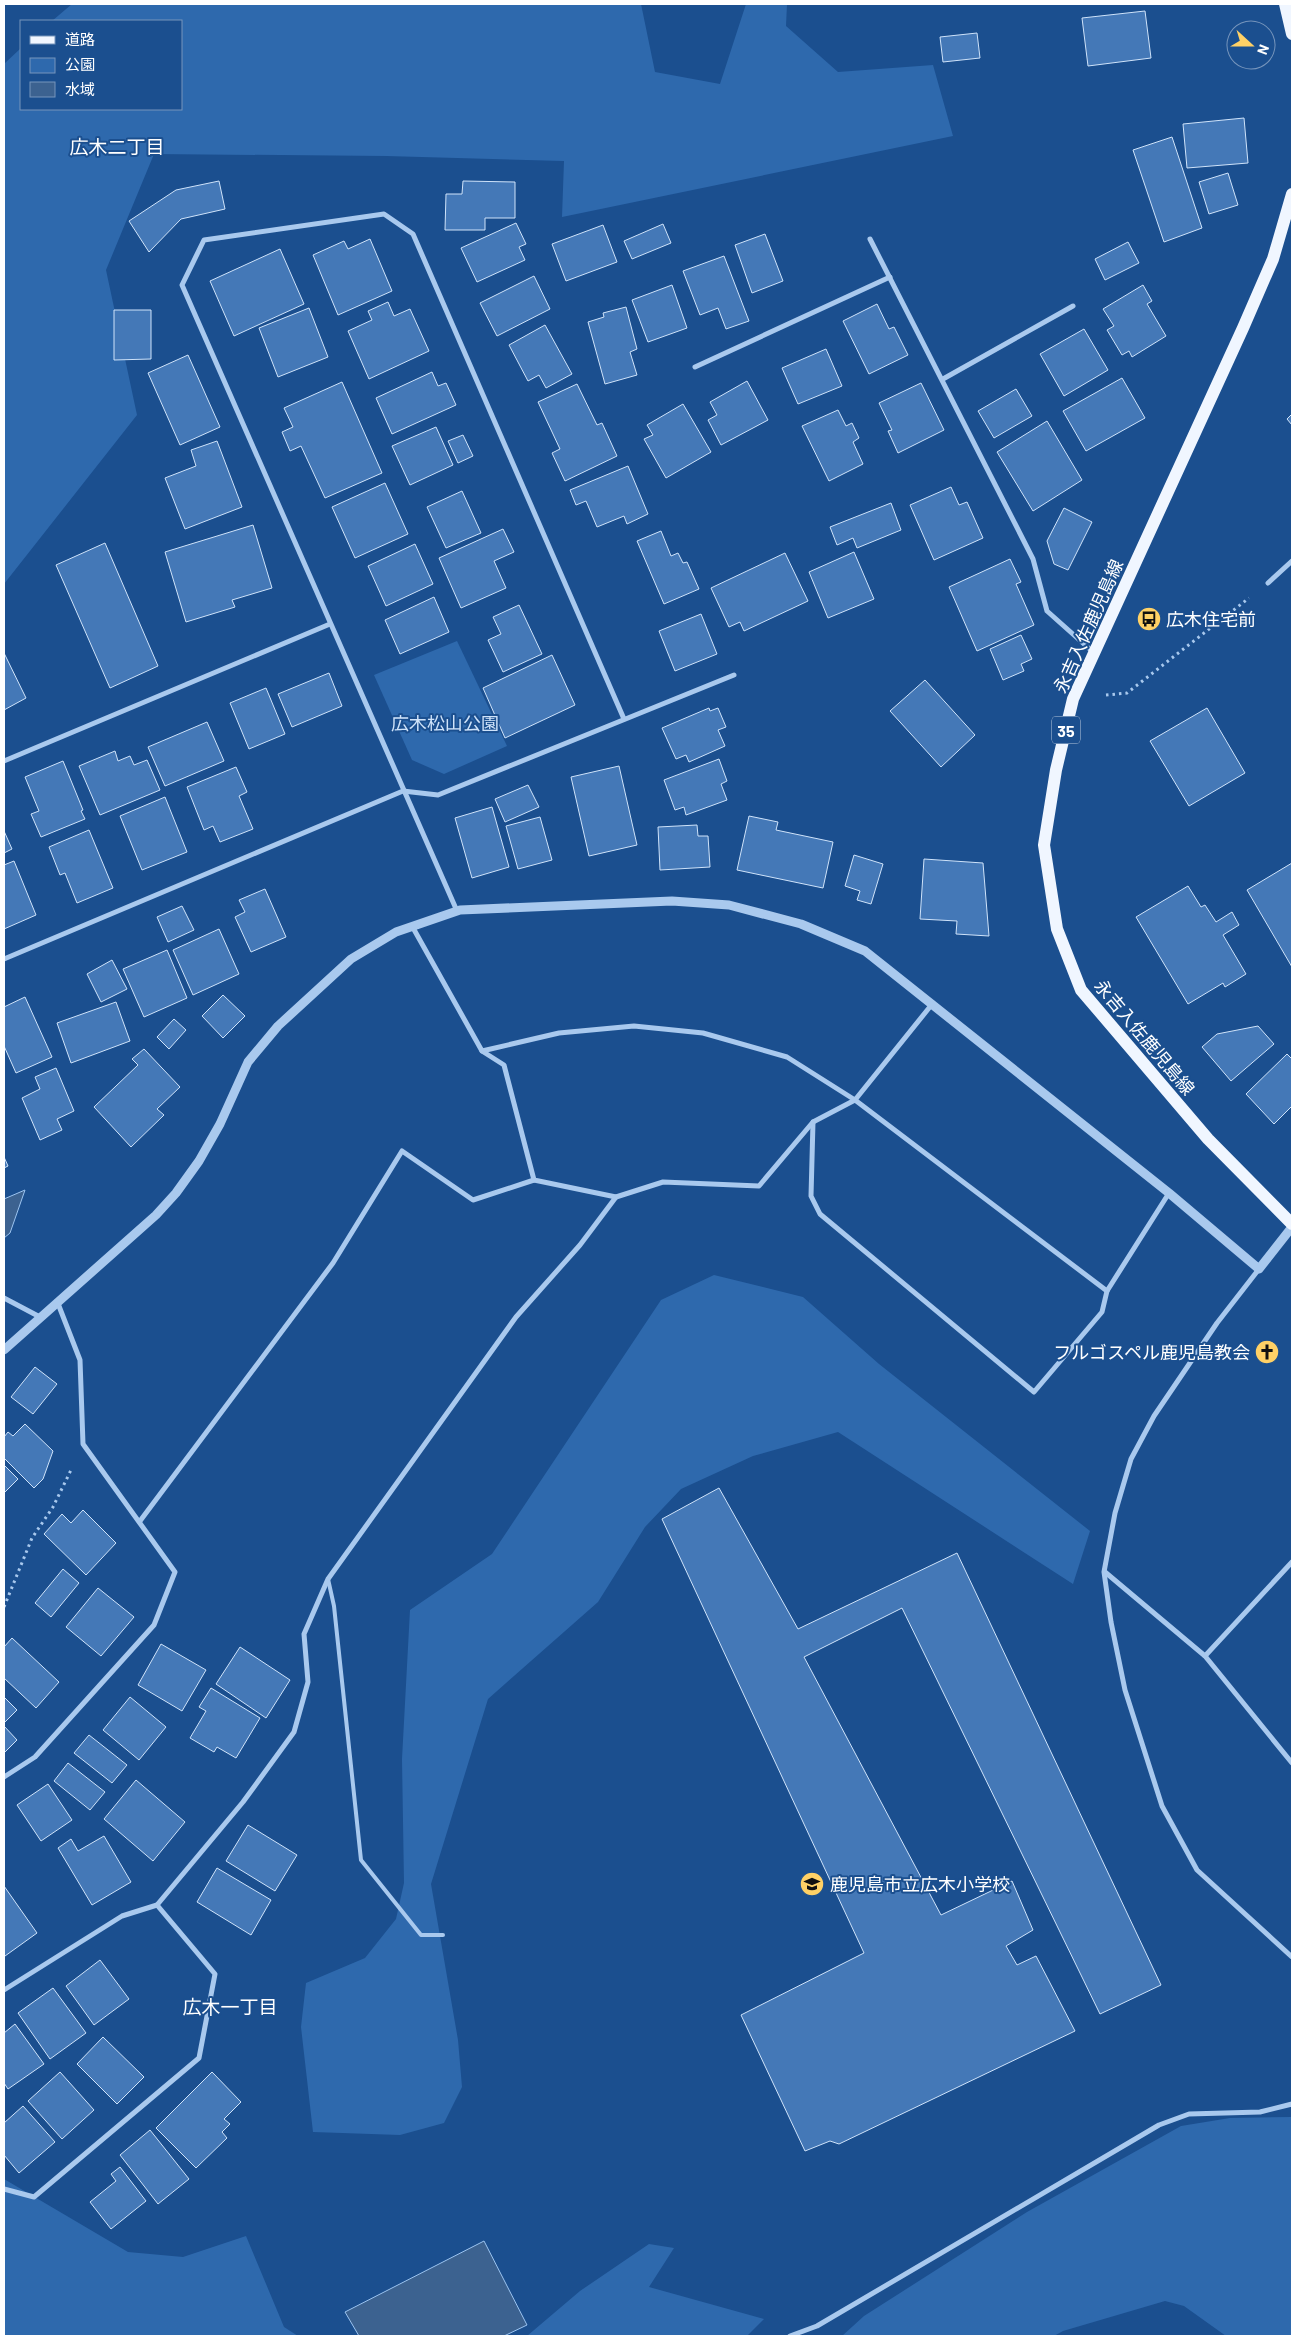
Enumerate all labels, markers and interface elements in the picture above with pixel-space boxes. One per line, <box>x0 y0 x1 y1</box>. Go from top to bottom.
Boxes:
legend <box>20 20 182 110</box>
north arrow <box>1226 20 1276 70</box>
text: 道路 <box>65 30 95 48</box>
text: N <box>1254 42 1273 57</box>
text: 公園 <box>65 55 95 73</box>
text: 水域 <box>65 80 95 98</box>
district label: 広木二丁目 <box>69 135 165 158</box>
street label: 永吉入佐鹿児島線 <box>1049 556 1127 696</box>
bus stop icon: 広木住宅前 <box>1136 606 1162 632</box>
place label: 広木住宅前 <box>1166 608 1256 630</box>
park label: 広木松山公園 <box>391 712 499 734</box>
road number: 35 <box>1052 716 1080 744</box>
street label: 永吉入佐鹿児島線 <box>1090 975 1200 1099</box>
church icon: フルゴスペル鹿児島教会 <box>1254 1339 1280 1365</box>
place label: フルゴスペル鹿児島教会 <box>1053 1341 1250 1363</box>
school or university icon: 鹿児島市立広木小学校 <box>799 1871 825 1897</box>
place label: 鹿児島市立広木小学校 <box>830 1873 1010 1895</box>
district label: 広木一丁目 <box>182 1995 278 2018</box>

